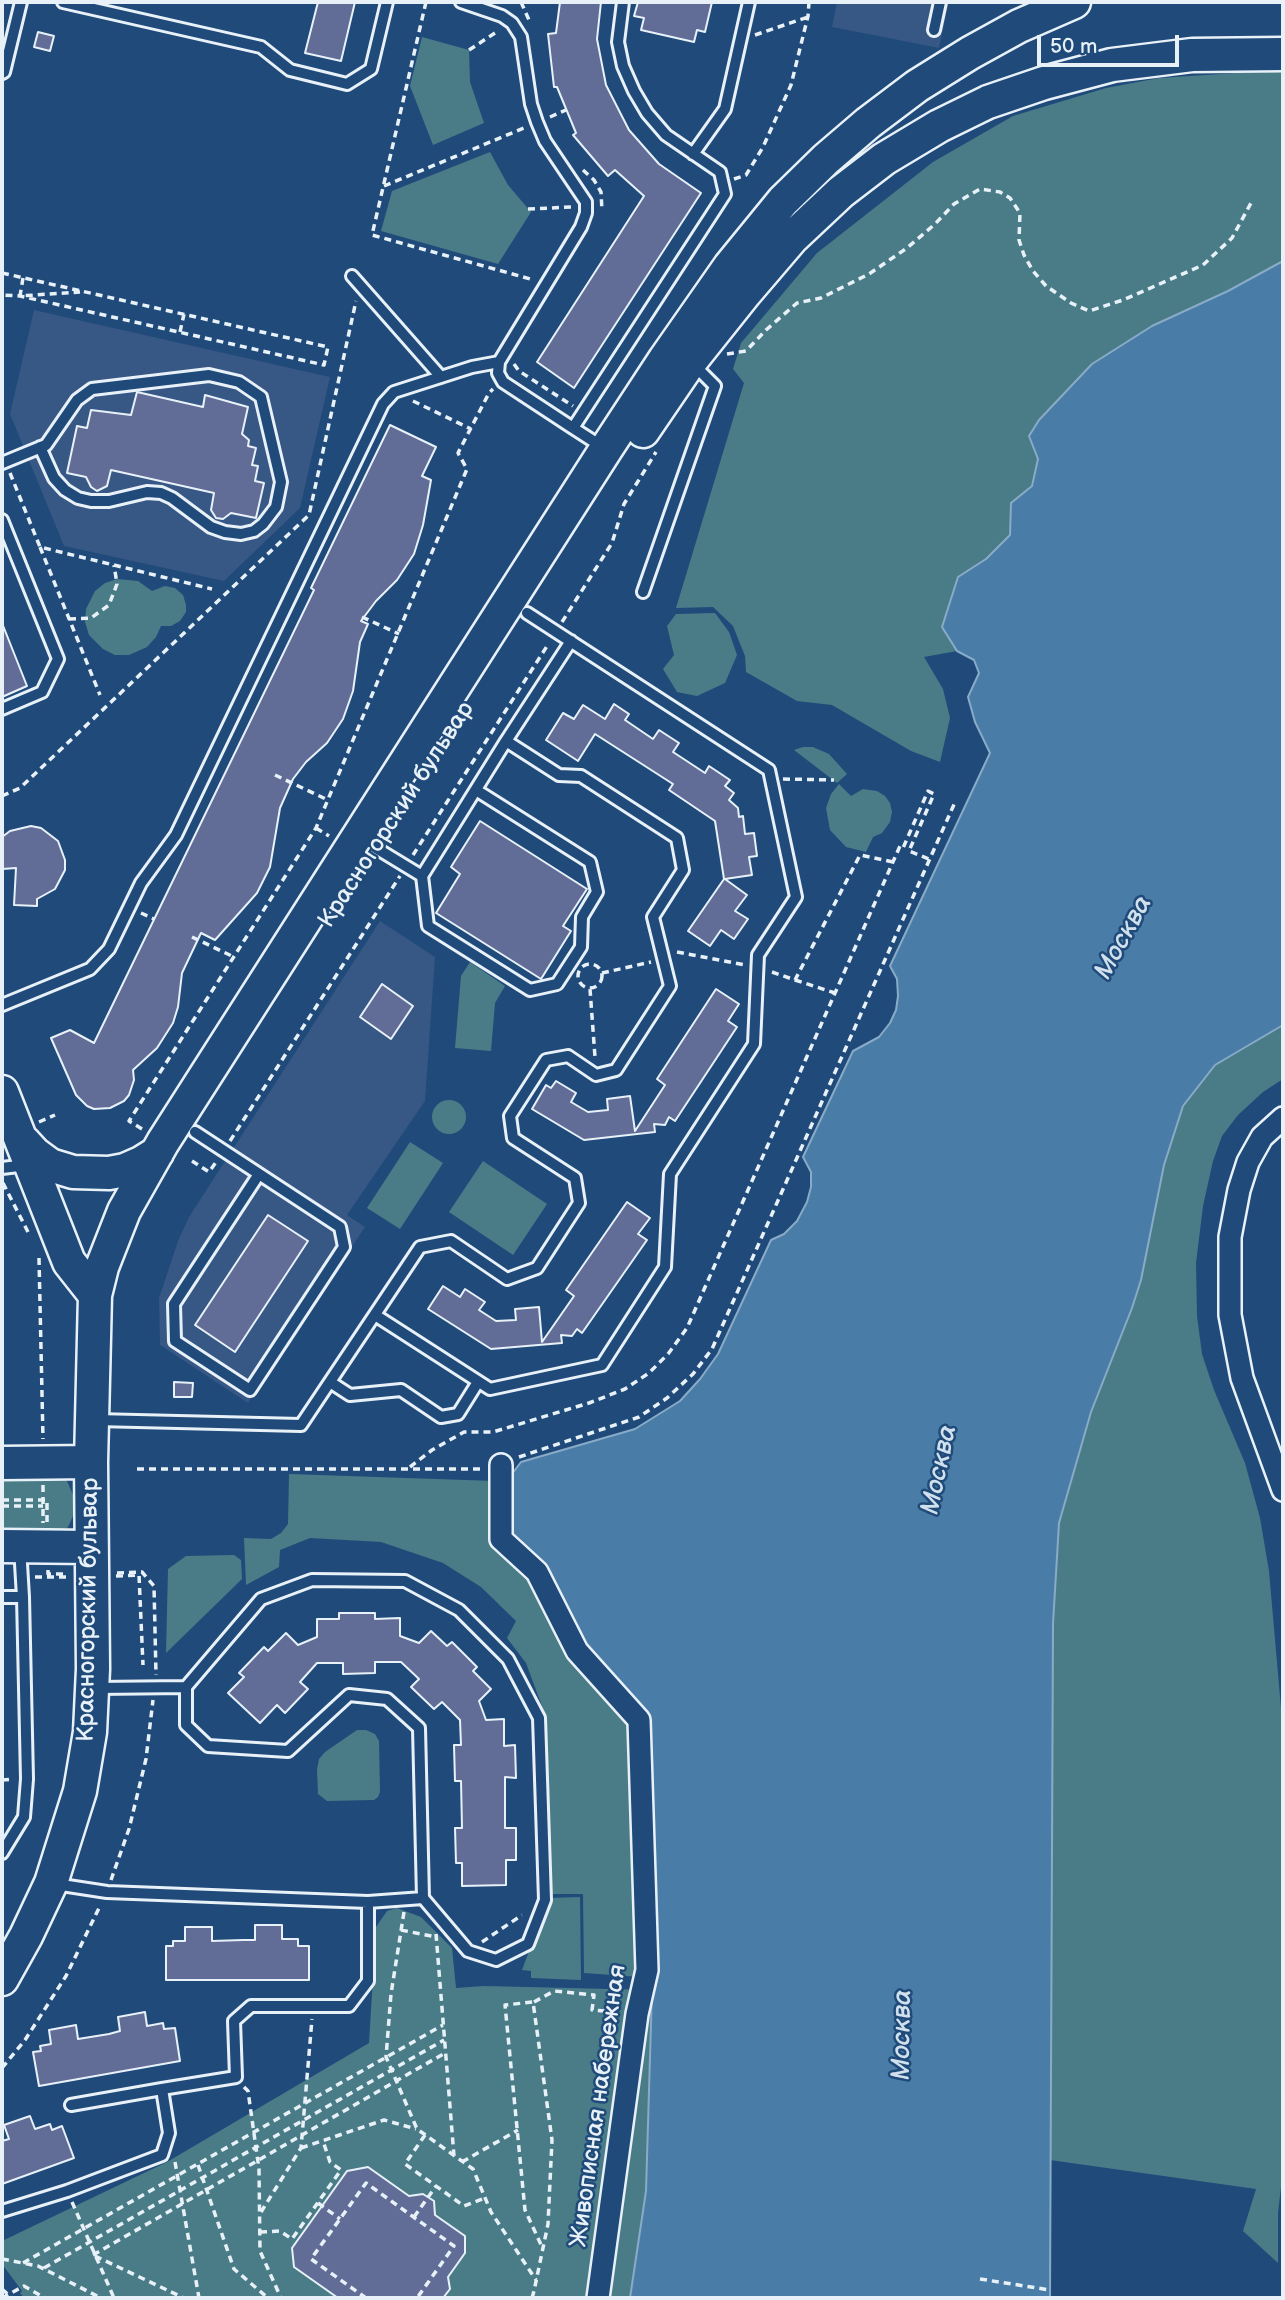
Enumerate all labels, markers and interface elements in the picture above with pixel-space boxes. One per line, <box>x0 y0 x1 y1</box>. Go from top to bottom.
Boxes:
scale bar <box>1040 21 1182 65</box>
text: 50 m <box>1050 34 1097 59</box>
street label: Красногорский бульвар <box>313 696 481 934</box>
water label: Москва <box>1088 891 1160 985</box>
water label: Москва <box>915 1422 965 1518</box>
street label: Красногорский бульвар <box>72 1478 106 1742</box>
street label: Живописная набережная <box>565 1963 633 2249</box>
water label: Москва <box>887 1989 919 2081</box>

